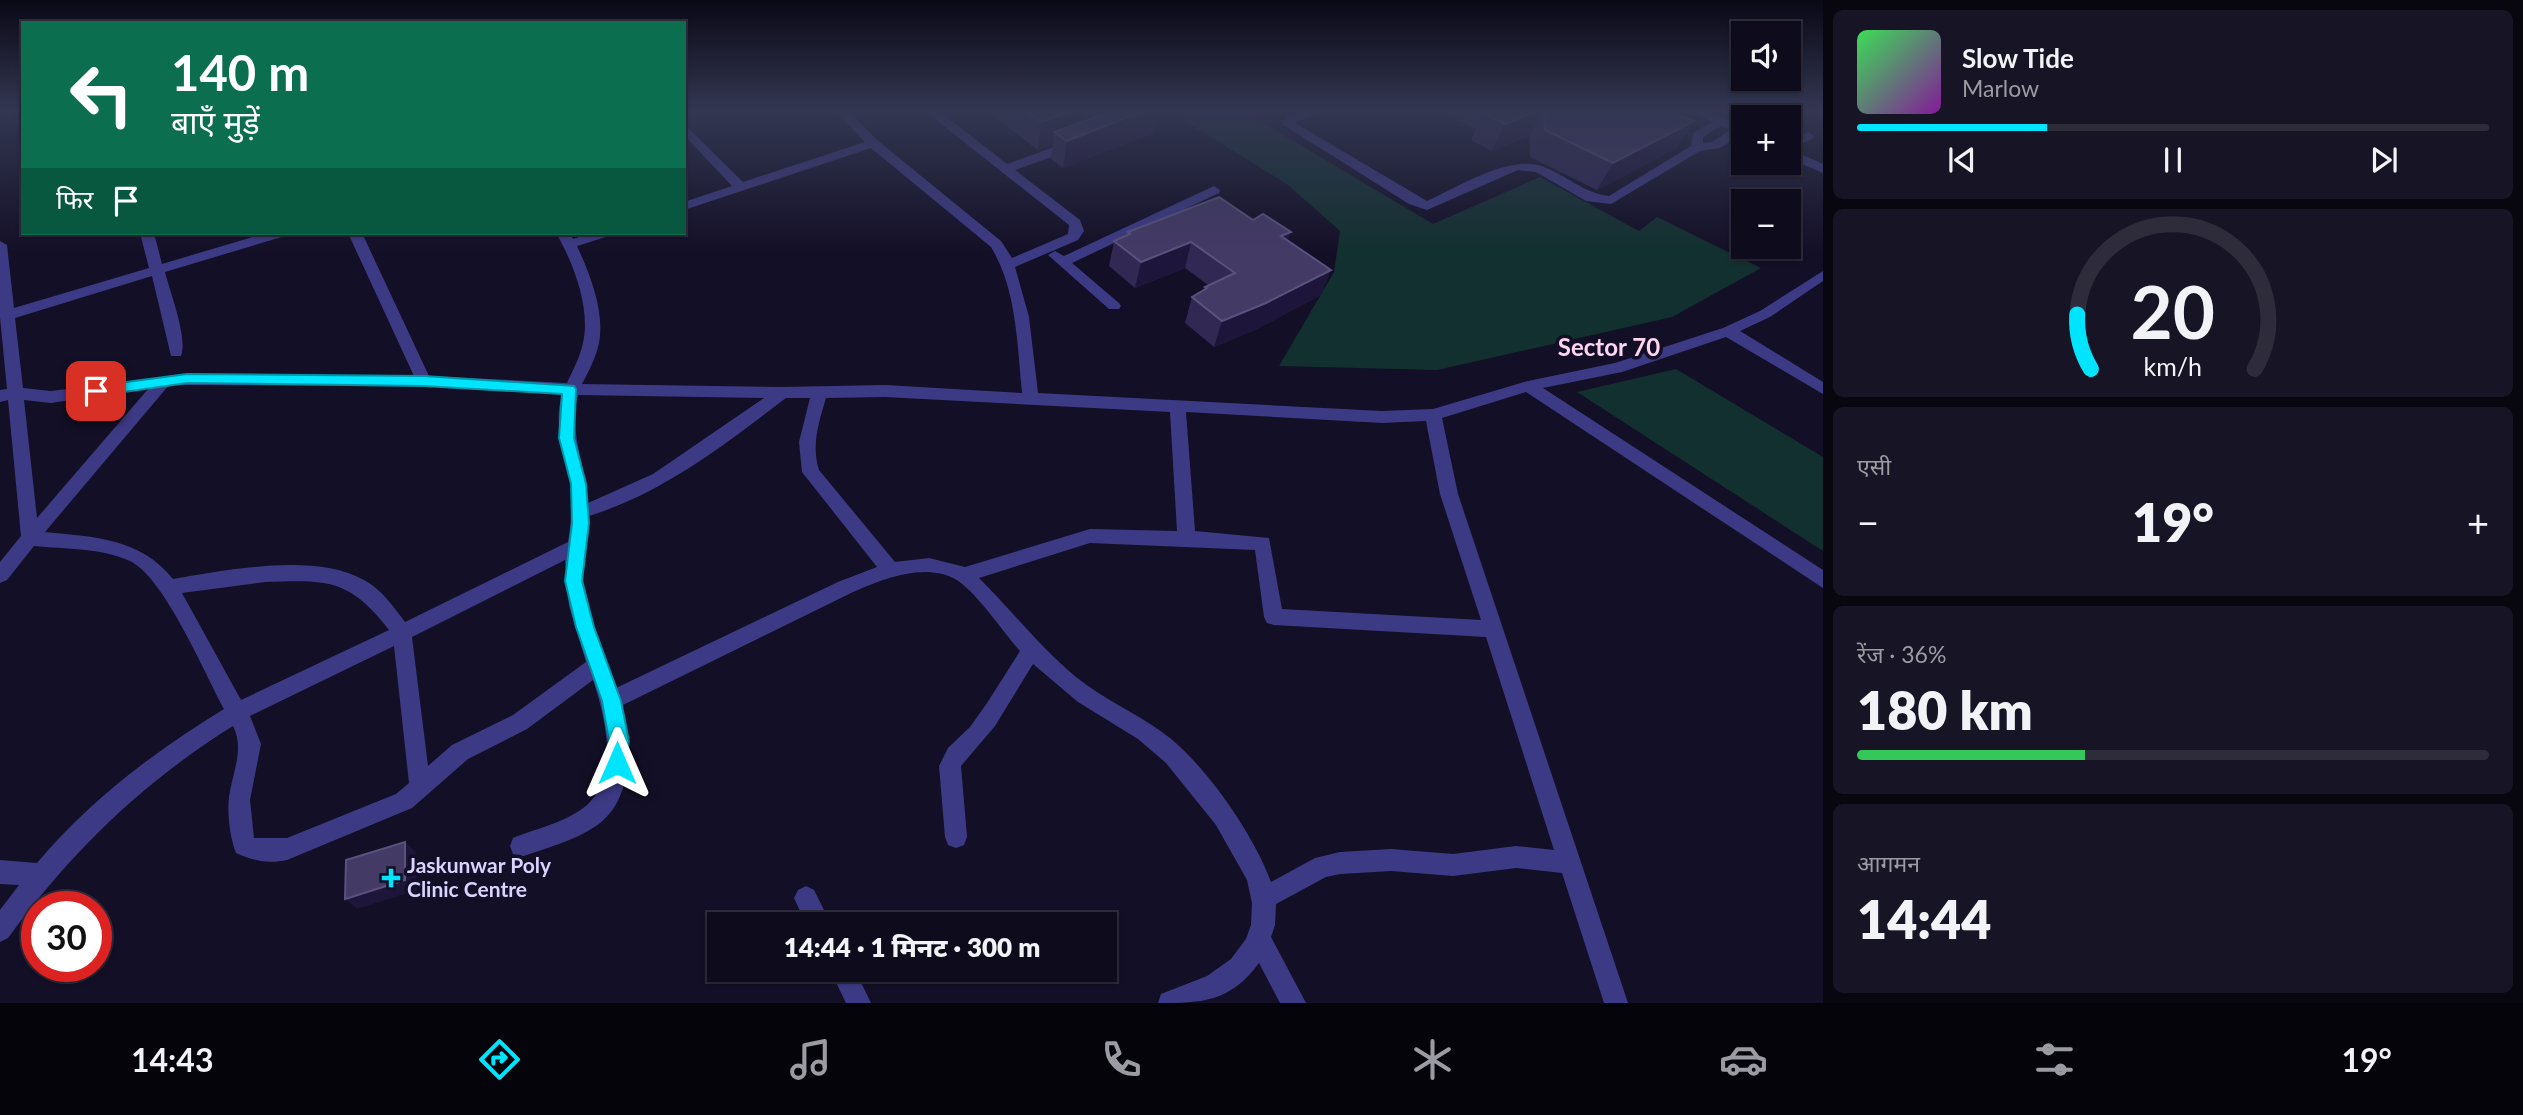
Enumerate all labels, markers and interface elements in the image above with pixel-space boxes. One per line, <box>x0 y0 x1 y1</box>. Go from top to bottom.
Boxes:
map controls <box>1731 21 1801 259</box>
button: sound <box>1731 21 1801 91</box>
text: Slow Tide <box>1962 42 2074 74</box>
text: 140 m <box>171 43 309 101</box>
icon: left <box>56 49 147 140</box>
text: Marlow <box>1962 74 2039 102</box>
text: बाएँ मुड़ें <box>171 102 260 141</box>
button: + <box>1731 105 1801 175</box>
icon: previous <box>1943 141 1981 179</box>
icon: pause <box>2154 141 2192 179</box>
icon: next <box>2365 141 2403 179</box>
icon: arrive <box>107 182 145 220</box>
text: फिर <box>56 183 93 215</box>
button: − <box>1731 189 1801 259</box>
text: 20 <box>2131 267 2215 355</box>
district label: Sector 70 <box>1558 332 1660 361</box>
text: km/h <box>2144 351 2202 381</box>
pin <box>66 361 126 421</box>
icon: arrive <box>77 372 115 410</box>
text: एसी <box>1857 452 1891 480</box>
text: 19° <box>2132 491 2214 553</box>
text: − <box>1857 499 1879 545</box>
text: + <box>2467 499 2489 545</box>
text: रेंज · 36% <box>1857 640 1946 668</box>
text: 180 km <box>1857 679 2033 741</box>
position arrow <box>580 726 654 800</box>
text: आगमन <box>1857 849 1920 877</box>
place label: Jaskunwar Poly Clinic Centre <box>407 852 552 901</box>
marker: Jaskunwar Poly Clinic Centre <box>381 868 401 888</box>
text: 14:44 <box>1857 888 1991 950</box>
speed limit sign: 30 <box>21 891 112 982</box>
text: 14:44 · 1 मिनट · 300 m <box>784 931 1040 963</box>
icon: directions <box>475 1035 524 1084</box>
icon: music <box>786 1035 835 1084</box>
icon: phone <box>1097 1035 1146 1084</box>
icon: climate <box>1408 1035 1457 1084</box>
icon: car <box>1719 1035 1768 1084</box>
icon: filters <box>2030 1035 2079 1084</box>
text: 14:43 <box>131 1040 213 1079</box>
text: 19° <box>2341 1040 2392 1079</box>

